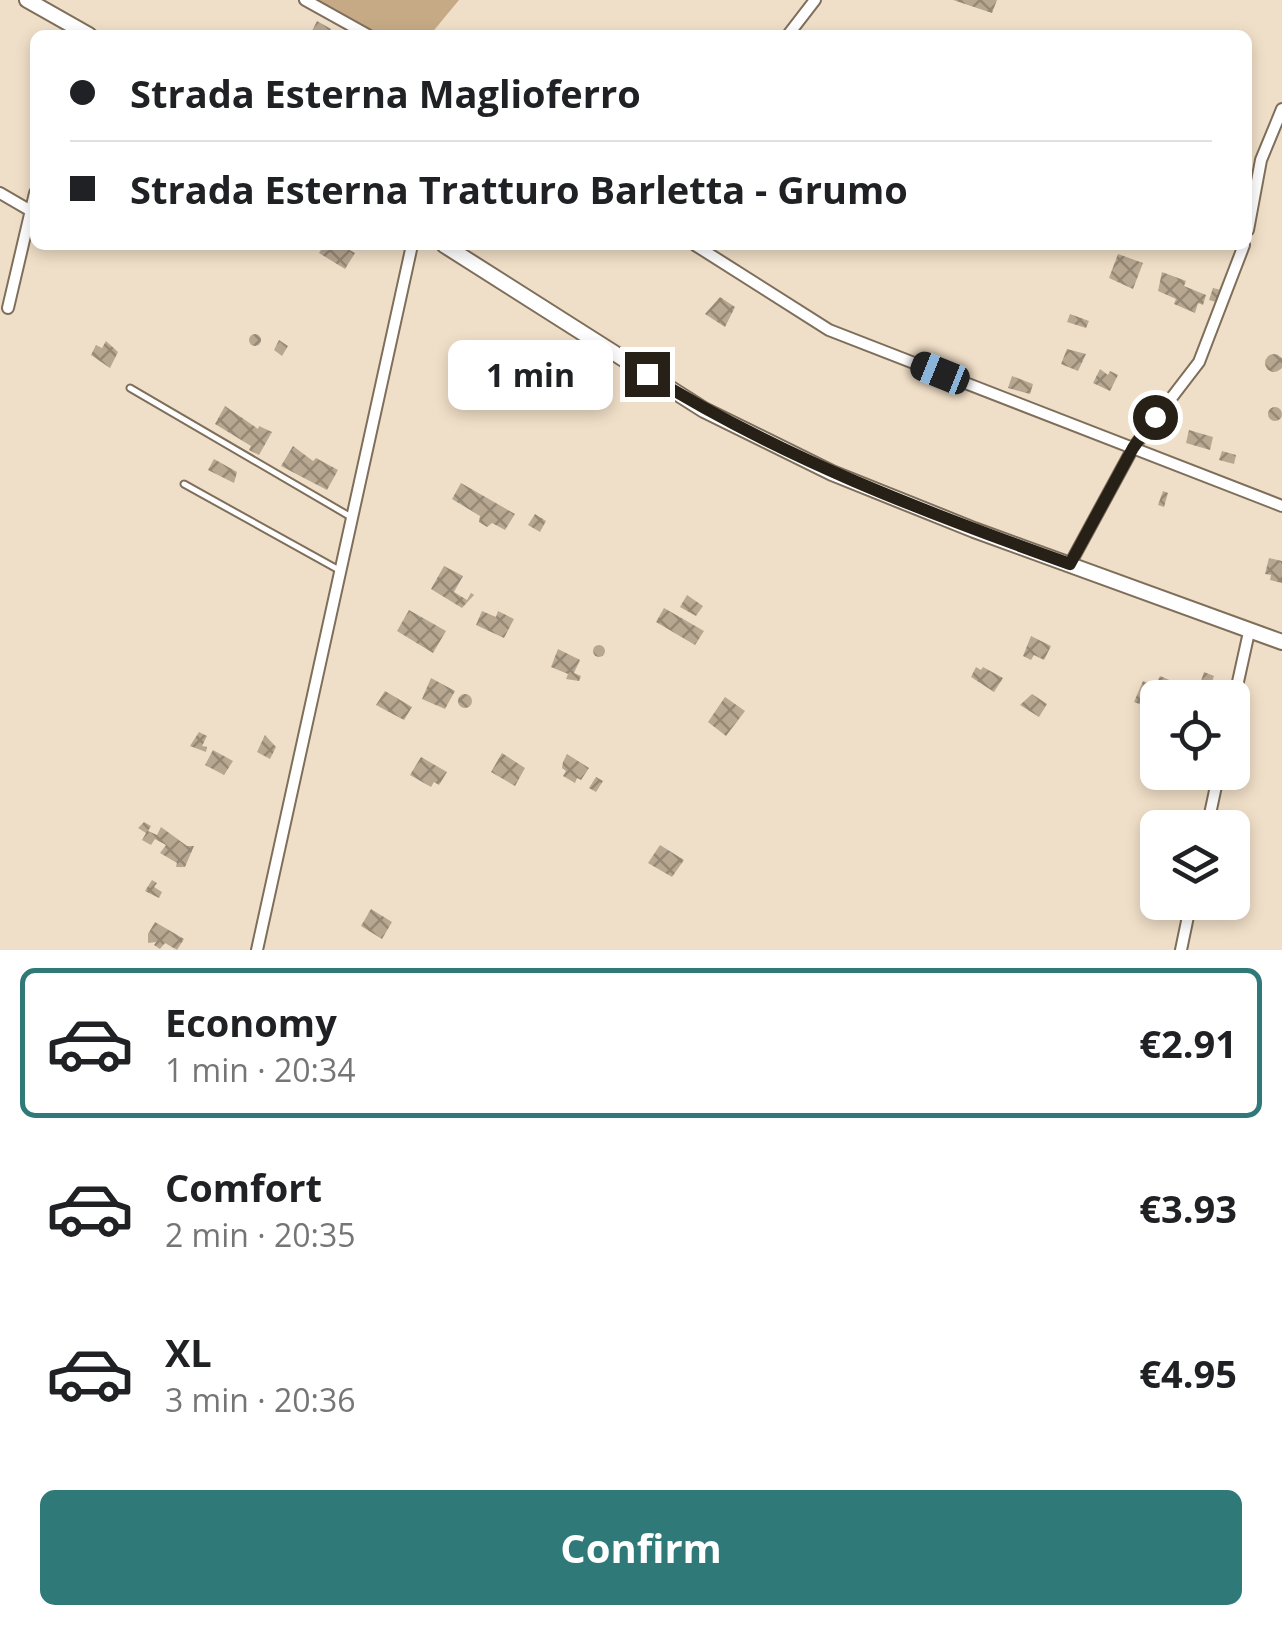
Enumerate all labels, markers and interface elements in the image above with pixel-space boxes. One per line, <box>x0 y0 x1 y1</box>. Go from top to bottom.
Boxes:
text: Strada Esterna Maglioferro <box>130 67 641 119</box>
text: Strada Esterna Tratturo Barletta - Grumo <box>130 163 908 215</box>
callout: 1 min <box>447 339 612 409</box>
car <box>907 348 973 398</box>
route end <box>625 352 670 397</box>
text: 1 min <box>486 353 575 396</box>
route start <box>1133 395 1178 440</box>
map controls <box>1140 680 1250 920</box>
button: locate <box>1140 680 1250 790</box>
button: layers <box>1140 810 1250 920</box>
text: Economy <box>165 996 337 1048</box>
icon: car <box>45 998 135 1088</box>
text: €2.91 <box>1139 1017 1237 1069</box>
text: 1 min · 20:34 <box>165 1048 356 1091</box>
text: Comfort <box>165 1161 322 1213</box>
icon: car <box>45 1163 135 1253</box>
text: €3.93 <box>1139 1182 1237 1234</box>
text: 2 min · 20:35 <box>165 1213 356 1256</box>
text: XL <box>165 1326 212 1378</box>
icon: car <box>45 1328 135 1418</box>
text: €4.95 <box>1139 1347 1237 1399</box>
text: 3 min · 20:36 <box>165 1378 356 1421</box>
button: Confirm <box>40 1490 1242 1605</box>

